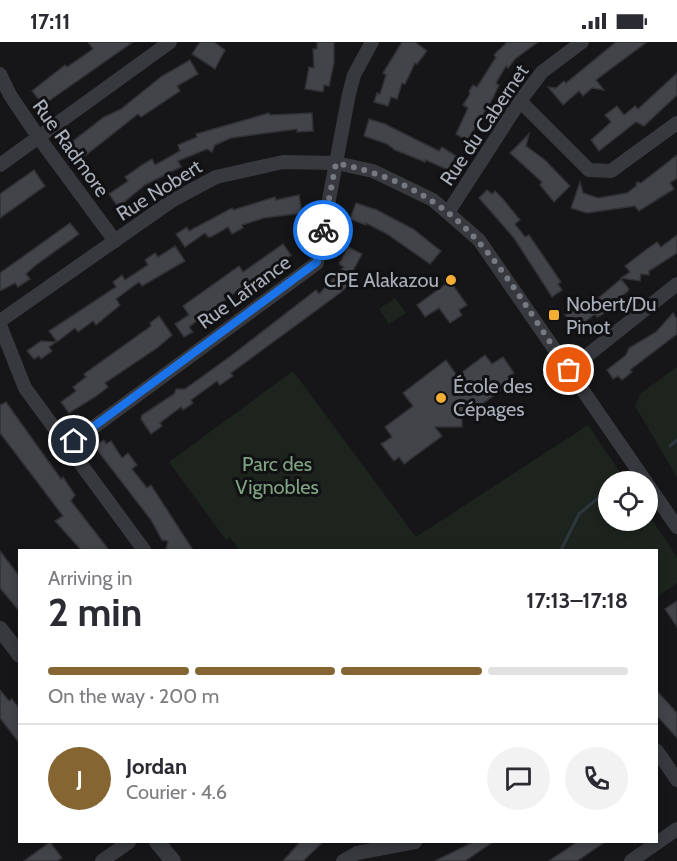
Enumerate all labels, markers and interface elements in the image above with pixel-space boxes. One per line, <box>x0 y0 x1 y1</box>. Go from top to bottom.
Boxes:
text: 17:11 <box>30 8 70 35</box>
street label: Rue du Cabernet <box>435 60 533 190</box>
street label: Rue Radmore <box>28 95 114 201</box>
street label: Rue Nobert <box>112 154 206 226</box>
courier <box>293 200 353 260</box>
icon: bike <box>307 214 340 247</box>
street label: Rue Lafrance <box>193 250 295 334</box>
place label: CPE Alakazou <box>324 268 439 292</box>
marker: CPE Alakazou <box>444 273 458 287</box>
place label: Nobert/Du Pinot <box>566 292 657 339</box>
marker: Nobert/Du Pinot <box>547 308 561 322</box>
pin <box>543 344 594 395</box>
icon: bag <box>552 353 585 386</box>
place label: École des Cépages <box>453 374 533 421</box>
marker: École des Cépages <box>434 391 448 405</box>
pin <box>48 415 99 466</box>
icon: home <box>57 424 90 457</box>
park label: Parc des Vignobles <box>235 452 319 499</box>
map controls <box>598 471 658 531</box>
button: locate <box>598 471 658 531</box>
text: Arriving in <box>48 566 132 590</box>
text: 17:13–17:18 <box>526 587 628 614</box>
text: 2 min <box>48 588 142 636</box>
text: On the way · 200 m <box>48 684 219 708</box>
button: chat <box>487 747 550 810</box>
button: phone <box>565 747 628 810</box>
text: Jordan <box>126 753 187 780</box>
text: J <box>76 765 83 792</box>
text: Courier · 4.6 <box>126 780 227 804</box>

